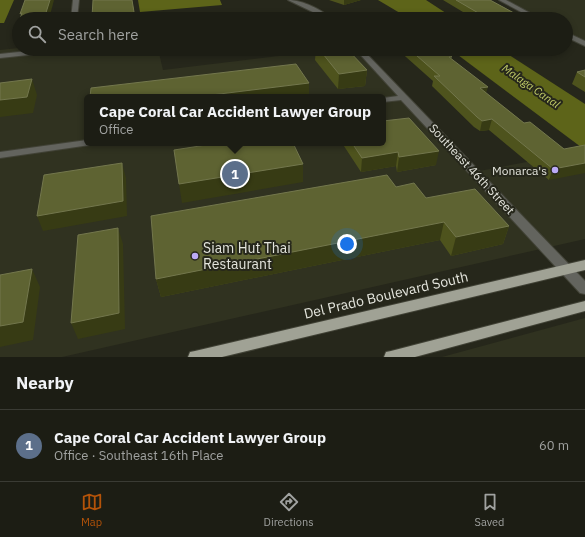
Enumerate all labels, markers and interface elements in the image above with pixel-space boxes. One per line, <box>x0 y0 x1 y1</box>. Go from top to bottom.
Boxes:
search box <box>12 12 573 56</box>
icon: search <box>26 23 48 45</box>
text: Search here <box>58 25 138 44</box>
water label: Malaga Canal <box>499 61 563 111</box>
popup <box>84 94 386 146</box>
text: Cape Coral Car Accident Lawyer Group <box>99 102 371 121</box>
text: Office <box>99 121 133 138</box>
street label: Southeast 46th Street <box>426 121 518 217</box>
pin: 1 <box>222 159 248 189</box>
place label: Monarca's <box>492 163 547 178</box>
marker: Monarca's <box>550 165 560 175</box>
your location <box>337 234 357 254</box>
place label: Siam Hut Thai Restaurant <box>203 239 291 273</box>
marker: Siam Hut Thai Restaurant <box>190 251 200 261</box>
street label: Del Prado Boulevard South <box>302 267 470 323</box>
text: Nearby <box>16 372 74 394</box>
text: Cape Coral Car Accident Lawyer Group <box>54 428 326 447</box>
text: 1 <box>25 437 33 454</box>
text: 60 m <box>539 437 569 454</box>
text: Office · Southeast 16th Place <box>54 447 223 464</box>
tab: Map <box>81 491 103 529</box>
tab: Directions <box>264 491 314 529</box>
tab: Saved <box>475 491 504 529</box>

